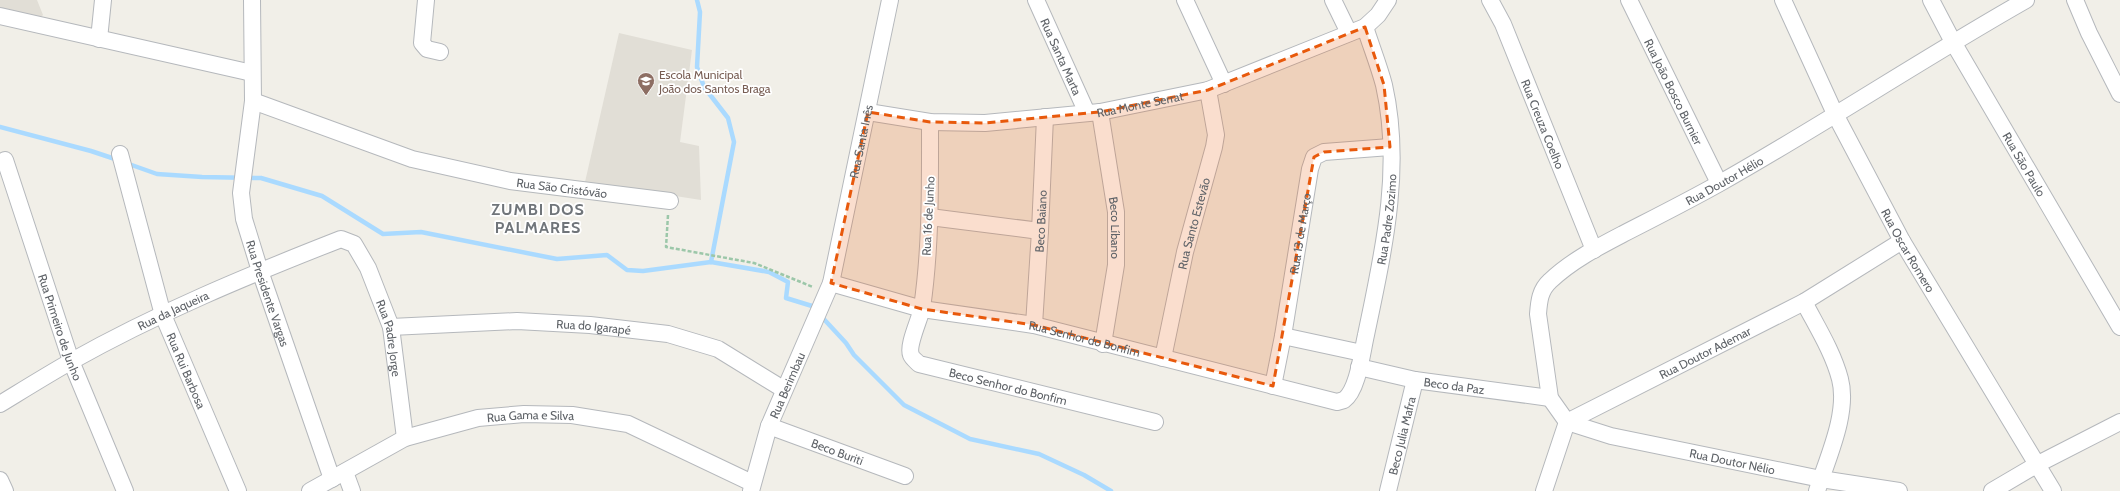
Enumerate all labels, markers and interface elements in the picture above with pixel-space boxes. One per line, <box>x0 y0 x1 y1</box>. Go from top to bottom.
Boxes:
street label: Rua Santa Marta <box>1038 16 1085 98</box>
street label: Rua João Bosco Burnier <box>1642 36 1706 147</box>
place label: Escola Municipal João dos Santos Braga <box>658 67 771 96</box>
school or university icon: Escola Municipal João dos Santos Braga <box>636 71 656 96</box>
street label: Rua Creuza Coelho <box>1518 77 1568 171</box>
street label: Rua Monte Serrat <box>1095 88 1184 120</box>
street label: Rua Santa Inês <box>846 103 875 179</box>
street label: Rua São Paulo <box>2000 129 2049 199</box>
street label: Rua Doutor Hélio <box>1683 152 1766 208</box>
street label: Rua Padre Zozimo <box>1373 173 1399 266</box>
street label: Rua São Cristóvão <box>516 174 609 201</box>
street label: Rua 16 de Junho <box>918 175 938 256</box>
street label: Rua Santo Estevão <box>1174 175 1213 271</box>
street label: Beco Baiano <box>1031 189 1049 253</box>
street label: Rua 13 de Março <box>1286 191 1314 275</box>
street label: Beco Líbano <box>1106 196 1124 259</box>
district label: ZUMBI DOS PALMARES <box>491 200 585 237</box>
street label: Rua Oscar Romero <box>1879 206 1939 295</box>
street label: Rua Presidente Vargas <box>243 238 293 348</box>
street label: Rua Primeiro de Junho <box>35 272 86 383</box>
street label: Rua da Jaqueira <box>135 287 211 333</box>
street label: Rua Padre Jorge <box>373 297 405 377</box>
street label: Rua do Igarapé <box>556 316 632 337</box>
street label: Rua Senhor do Bonfim <box>1028 317 1142 359</box>
street label: Rua Doutor Ademar <box>1656 323 1753 382</box>
street label: Rua Rui Barbosa <box>164 330 210 411</box>
street label: Rua Berimbau <box>766 350 808 421</box>
street label: Beco Senhor do Bonfim <box>948 364 1069 408</box>
street label: Beco da Paz <box>1423 374 1486 397</box>
street label: Beco Julia Mafra <box>1385 395 1418 476</box>
street label: Rua Gama e Silva <box>486 406 574 425</box>
street label: Beco Buriti <box>809 435 866 468</box>
street label: Rua Doutor Nélio <box>1688 445 1777 477</box>

